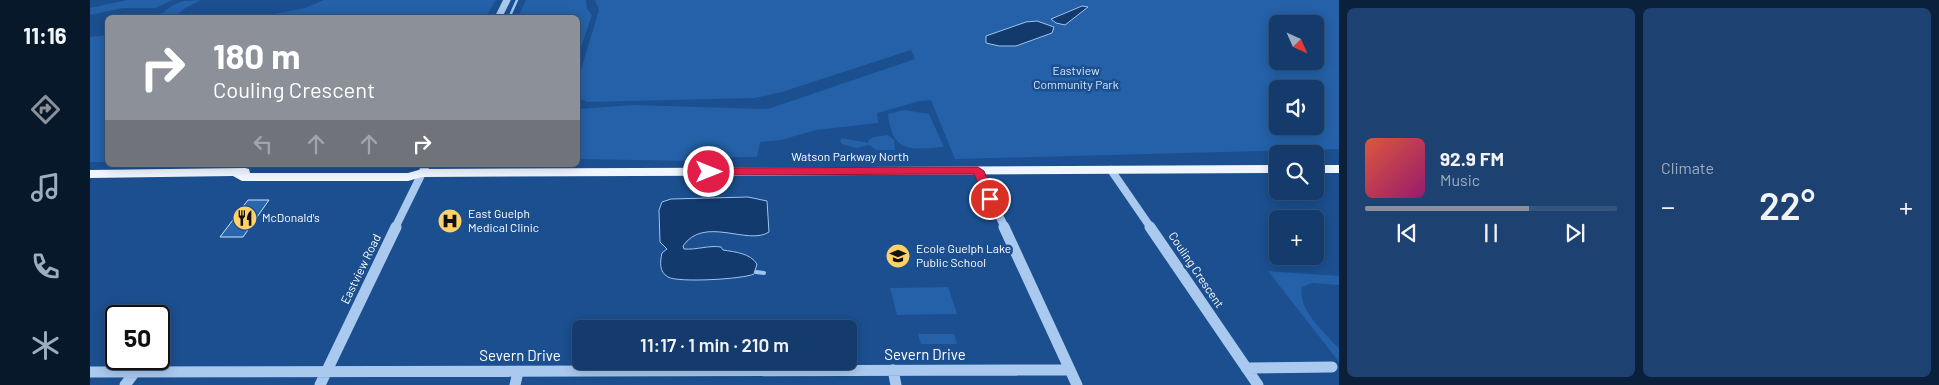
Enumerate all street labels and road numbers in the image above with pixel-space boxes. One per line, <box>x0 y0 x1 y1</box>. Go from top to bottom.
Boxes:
street label: Watson Parkway North <box>791 149 909 163</box>
street label: Couling Crescent <box>1166 229 1227 310</box>
street label: Eastview Road <box>337 231 383 306</box>
street label: Severn Drive <box>884 345 966 363</box>
street label: Severn Drive <box>479 346 561 364</box>

